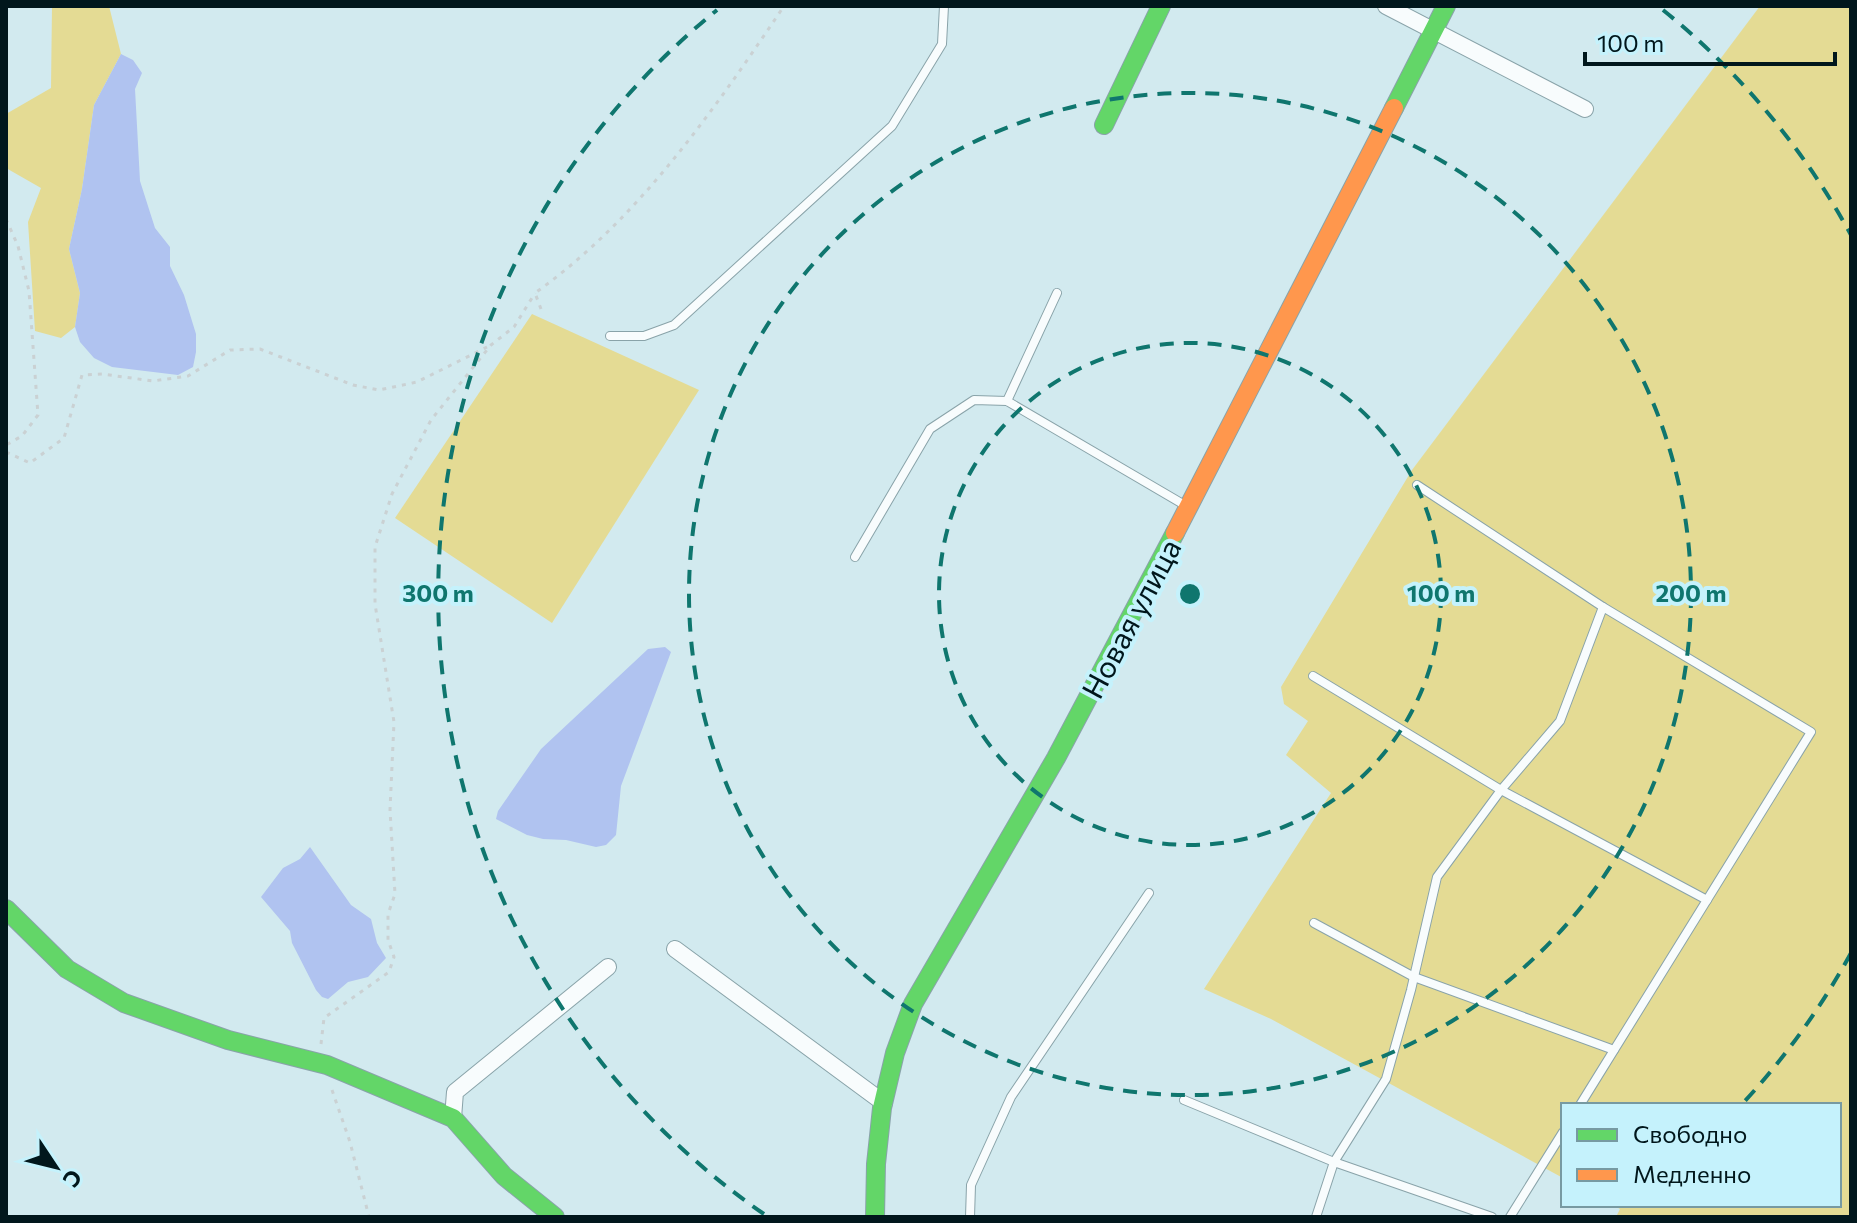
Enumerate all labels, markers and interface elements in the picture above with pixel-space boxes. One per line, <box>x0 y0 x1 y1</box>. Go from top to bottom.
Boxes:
scale bar <box>1585 16 1835 66</box>
text: 100 m <box>1597 28 1664 57</box>
street label: Новая улица <box>1072 532 1188 704</box>
text: 300 m <box>402 578 474 607</box>
text: 100 m <box>1407 578 1475 607</box>
text: 200 m <box>1656 578 1726 607</box>
centre of rings <box>1176 580 1204 608</box>
legend <box>1561 1103 1841 1207</box>
text: Свободно <box>1633 1119 1747 1148</box>
north arrow <box>16 1127 96 1207</box>
text: Медленно <box>1633 1159 1751 1188</box>
text: С <box>57 1165 88 1193</box>

